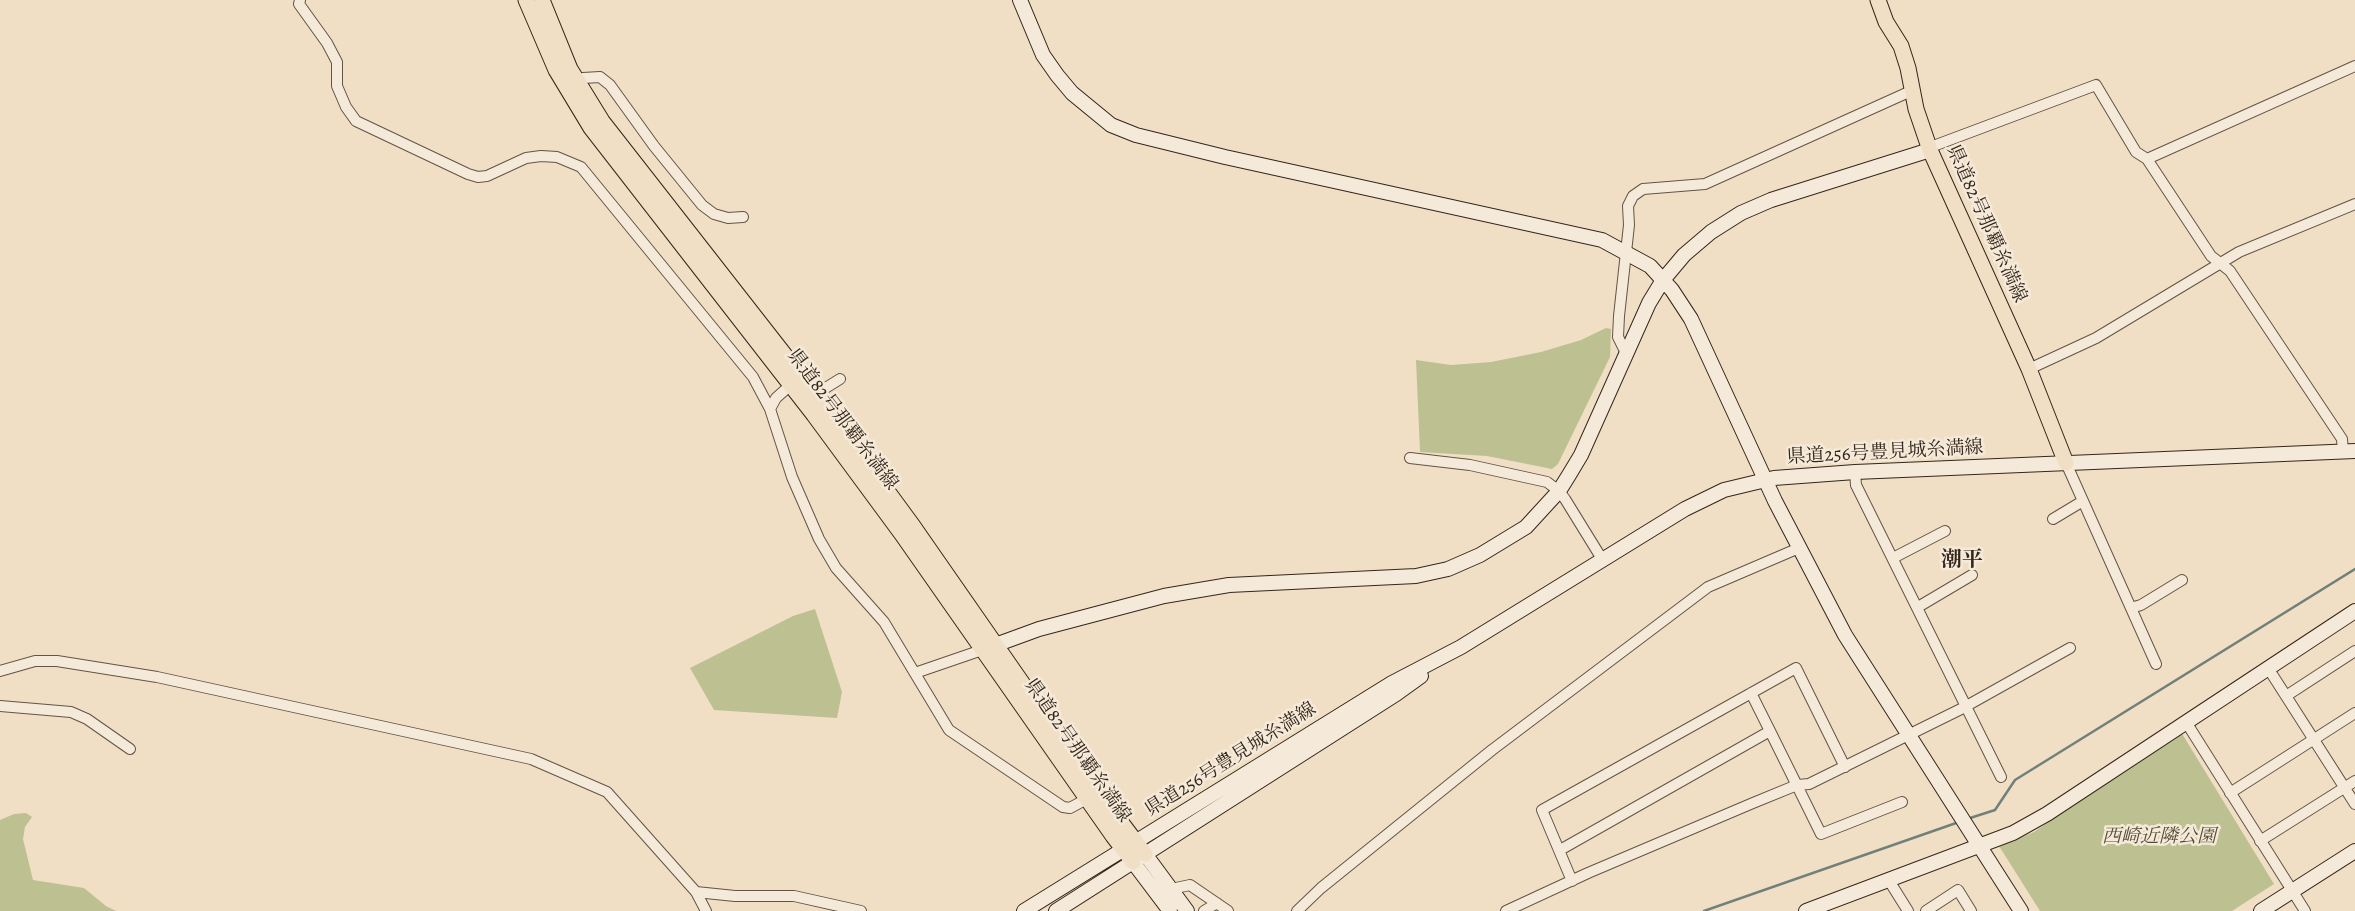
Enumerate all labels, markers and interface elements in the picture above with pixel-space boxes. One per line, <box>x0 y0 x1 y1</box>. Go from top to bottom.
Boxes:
street label: 県道82号那覇糸満線 <box>1941 142 2031 306</box>
street label: 県道82号那覇糸満線 <box>782 345 902 495</box>
street label: 県道256号豊見城糸満線 <box>1786 436 1984 470</box>
district label: 潮平 <box>1941 548 1983 574</box>
street label: 県道82号那覇糸満線 <box>1019 675 1135 827</box>
street label: 県道256号豊見城糸満線 <box>1141 698 1321 822</box>
park label: 西崎近隣公園 <box>2102 826 2216 848</box>

